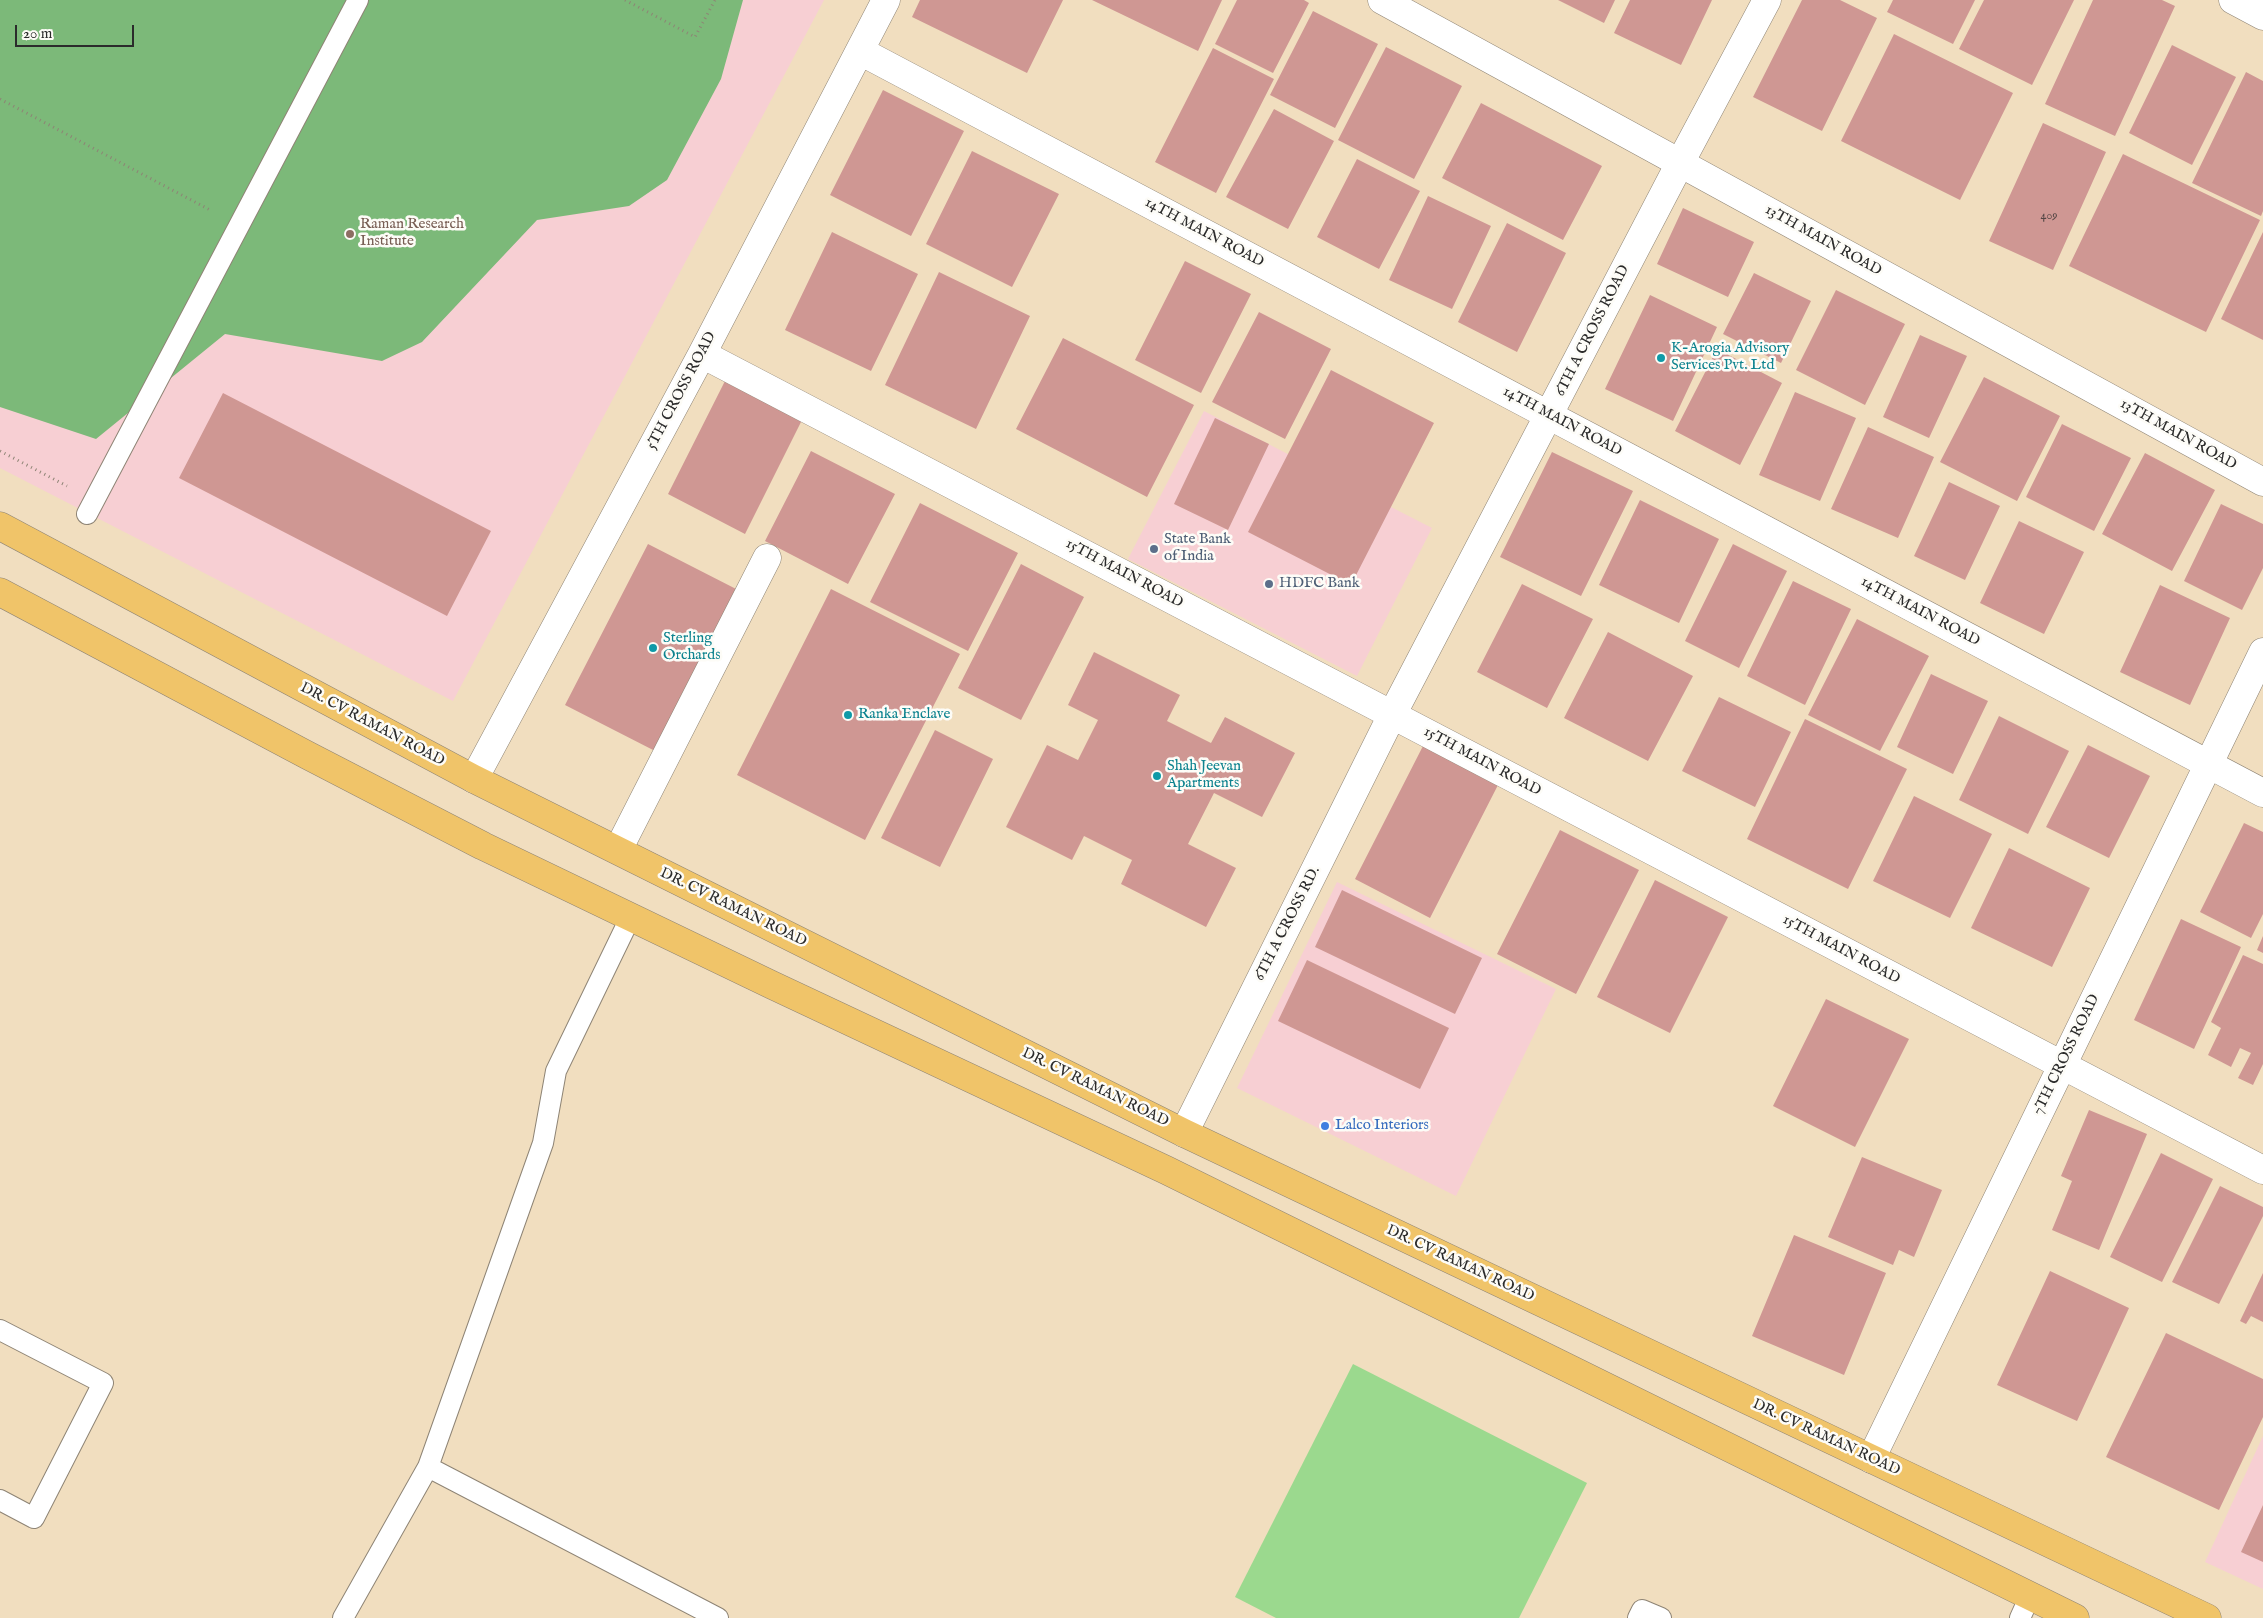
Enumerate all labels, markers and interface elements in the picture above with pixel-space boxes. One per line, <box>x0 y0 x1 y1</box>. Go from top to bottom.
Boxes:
scale bar <box>18 15 136 47</box>
text: 20 m <box>23 24 52 43</box>
street label: 14TH MAIN ROAD <box>1141 194 1267 272</box>
street label: 13TH MAIN ROAD <box>1762 201 1884 281</box>
house number: 409 <box>2040 210 2058 224</box>
place label: Raman Research Institute <box>360 216 464 251</box>
marker: Raman Research Institute <box>344 228 356 240</box>
street label: 6TH A CROSS ROAD <box>1552 262 1634 400</box>
street label: 5TH CROSS ROAD <box>643 329 721 453</box>
place label: K-Arogia Advisory Services Pvt. Ltd <box>1671 340 1789 375</box>
marker: K-Arogia Advisory Services Pvt. Ltd <box>1655 352 1667 364</box>
street label: 14TH MAIN ROAD <box>1499 383 1625 461</box>
street label: 13TH MAIN ROAD <box>2117 395 2239 475</box>
place label: State Bank of India <box>1164 531 1231 566</box>
street label: 15TH MAIN ROAD <box>1062 535 1186 613</box>
marker: State Bank of India <box>1148 543 1160 555</box>
street label: 14TH MAIN ROAD <box>1857 573 1983 651</box>
place label: HDFC Bank <box>1279 575 1360 593</box>
marker: HDFC Bank <box>1263 578 1275 590</box>
place label: Sterling Orchards <box>663 630 721 665</box>
marker: Sterling Orchards <box>647 642 659 654</box>
street label: DR. CV RAMAN ROAD <box>297 679 447 771</box>
place label: Ranka Enclave <box>858 706 950 724</box>
marker: Ranka Enclave <box>842 709 854 721</box>
street label: 15TH MAIN ROAD <box>1420 723 1544 801</box>
place label: Shah Jeevan Apartments <box>1167 758 1241 793</box>
marker: Shah Jeevan Apartments <box>1151 770 1163 782</box>
street label: 6TH A CROSS RD. <box>1251 864 1325 984</box>
street label: DR. CV RAMAN ROAD <box>657 865 809 951</box>
street label: 15TH MAIN ROAD <box>1779 911 1903 989</box>
street label: 7TH CROSS ROAD <box>2030 992 2104 1118</box>
street label: DR. CV RAMAN ROAD <box>1019 1045 1171 1131</box>
place label: Lalco Interiors <box>1335 1117 1429 1135</box>
marker: Lalco Interiors <box>1319 1120 1331 1132</box>
street label: DR. CV RAMAN ROAD <box>1383 1222 1537 1306</box>
street label: DR. CV RAMAN ROAD <box>1749 1396 1903 1480</box>

